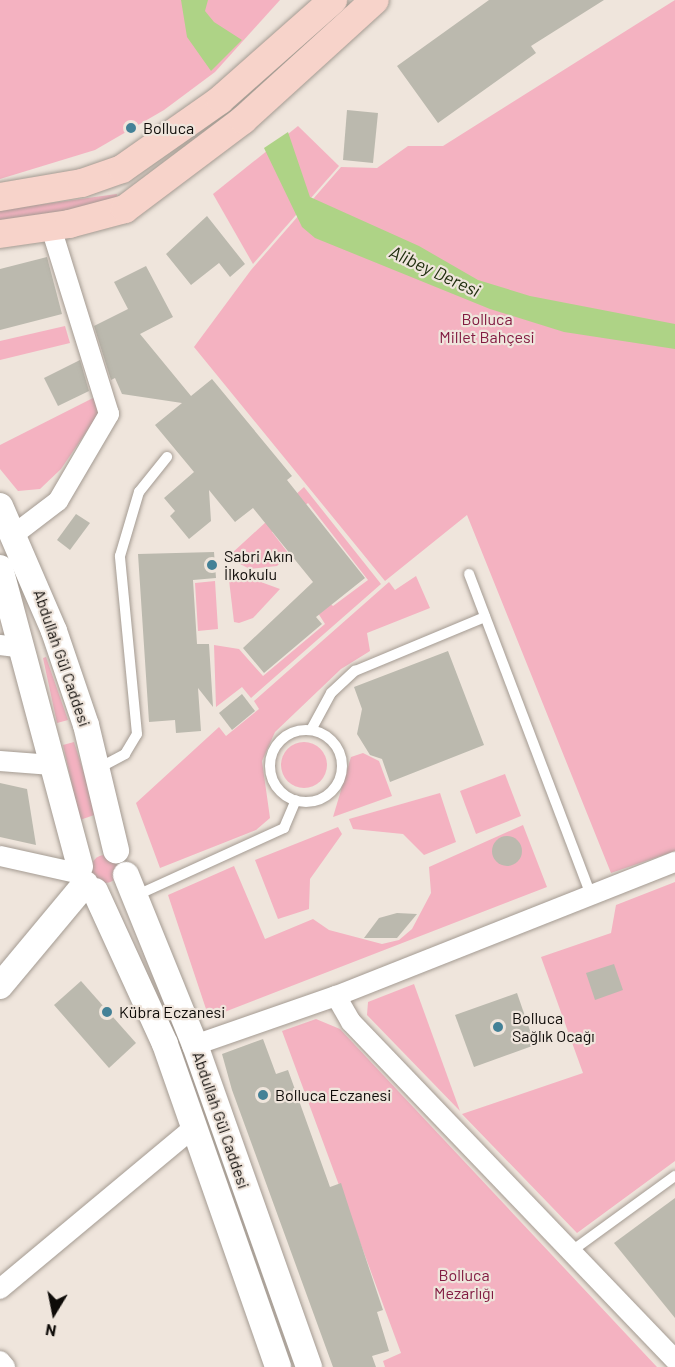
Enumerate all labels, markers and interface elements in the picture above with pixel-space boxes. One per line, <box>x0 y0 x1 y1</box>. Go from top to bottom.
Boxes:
place label: Bolluca <box>143 118 194 138</box>
marker: Bolluca <box>124 121 138 135</box>
water label: Alibey Deresi <box>386 241 484 301</box>
park label: Bolluca Millet Bahçesi <box>439 309 535 347</box>
place label: Sabri Akın İlkokulu <box>224 546 293 584</box>
marker: Sabri Akın İlkokulu <box>205 558 219 572</box>
street label: Abdullah Gül Caddesi <box>30 587 94 729</box>
place label: Kübra Eczanesi <box>119 1002 225 1022</box>
marker: Kübra Eczanesi <box>100 1005 114 1019</box>
place label: Bolluca Sağlık Ocağı <box>512 1008 595 1046</box>
marker: Bolluca Sağlık Ocağı <box>489 1018 507 1036</box>
street label: Abdullah Gül Caddesi <box>189 1049 253 1191</box>
place label: Bolluca Eczanesi <box>275 1085 391 1105</box>
marker: Bolluca Eczanesi <box>256 1088 270 1102</box>
park label: Bolluca Mezarlığı <box>434 1265 494 1303</box>
north arrow <box>24 1283 84 1343</box>
text: N <box>44 1321 58 1341</box>

